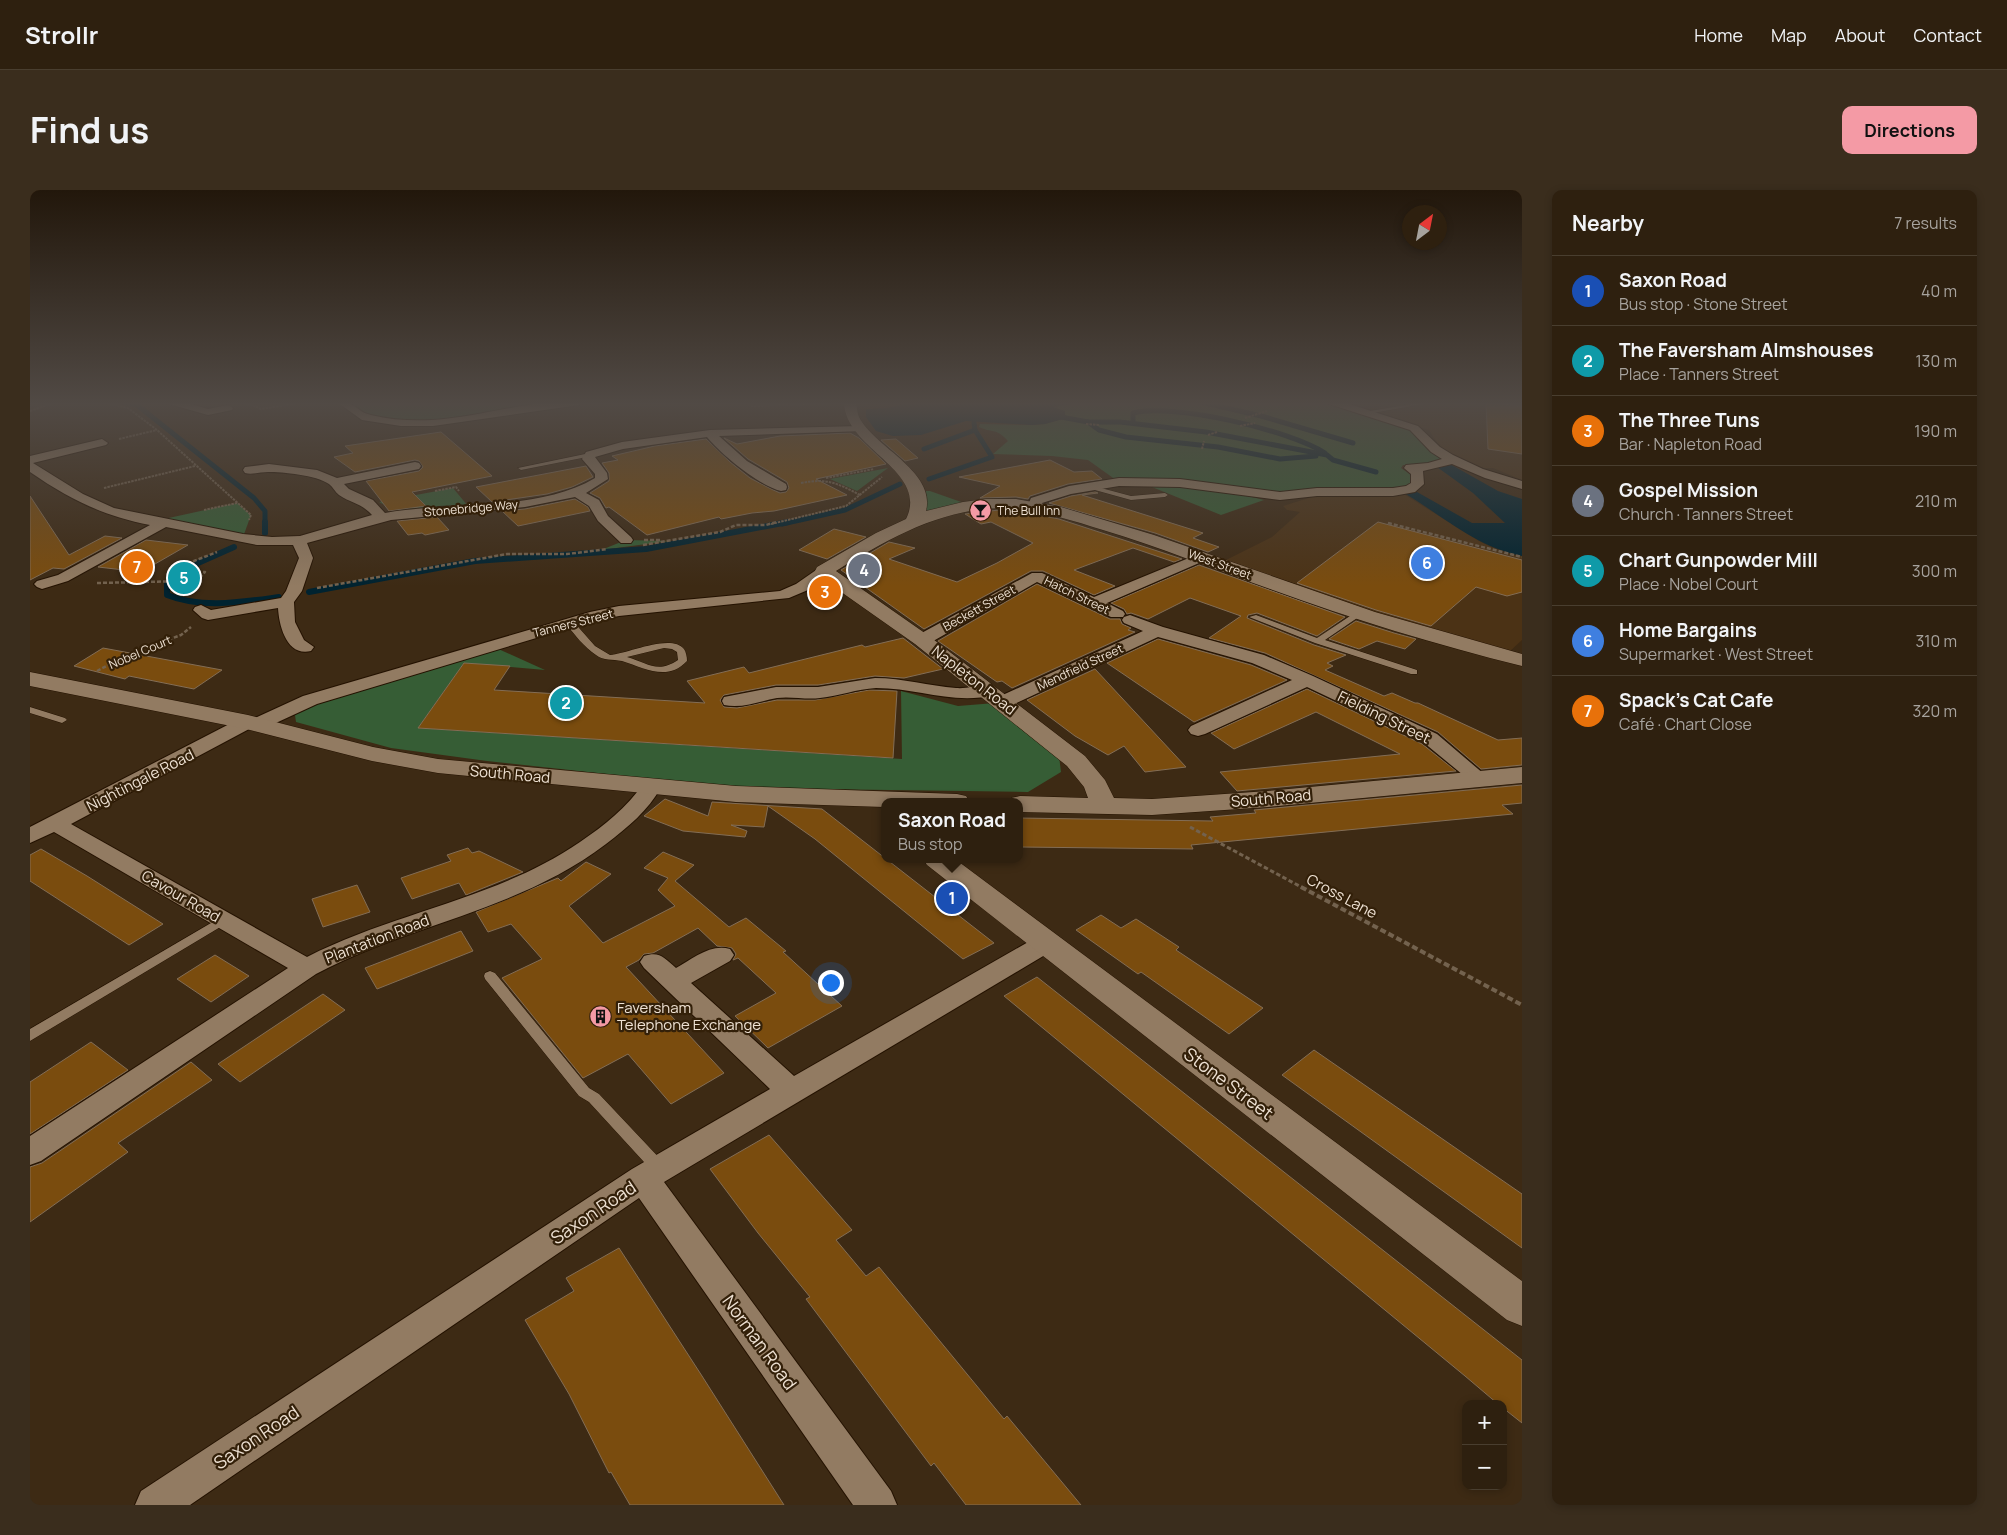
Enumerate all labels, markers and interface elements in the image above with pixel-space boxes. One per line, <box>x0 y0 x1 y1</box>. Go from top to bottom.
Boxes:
text: Strollr <box>25 18 98 51</box>
text: Home <box>1694 23 1743 47</box>
text: Map <box>1771 23 1807 47</box>
text: About <box>1835 23 1885 47</box>
text: Contact <box>1913 23 1982 47</box>
text: Find us <box>30 106 149 154</box>
button: Directions <box>1842 106 1977 154</box>
north arrow <box>1402 205 1447 250</box>
text: Nearby <box>1572 209 1644 237</box>
text: 7 results <box>1894 212 1957 234</box>
text: Saxon Road <box>1619 267 1727 293</box>
text: 1 <box>1584 280 1592 302</box>
text: 40 m <box>1921 280 1957 302</box>
text: Bus stop · Stone Street <box>1619 293 1788 315</box>
text: The Faversham Almshouses <box>1619 337 1874 363</box>
text: 2 <box>1583 350 1593 372</box>
text: 130 m <box>1915 350 1957 372</box>
text: Place · Tanners Street <box>1619 363 1779 385</box>
text: The Three Tuns <box>1619 407 1760 433</box>
text: 3 <box>1583 420 1593 442</box>
text: 190 m <box>1914 420 1957 442</box>
text: Bar · Napleton Road <box>1619 433 1762 455</box>
text: Gospel Mission <box>1619 477 1758 503</box>
text: 4 <box>1583 490 1593 512</box>
text: 210 m <box>1915 490 1957 512</box>
street label: Stonebridge Way <box>423 495 519 521</box>
bar icon: The Bull Inn <box>969 498 993 522</box>
place label: The Bull Inn <box>997 502 1060 519</box>
text: Church · Tanners Street <box>1619 503 1793 525</box>
pin: 6 <box>1411 544 1443 582</box>
street label: West Street <box>1186 545 1254 583</box>
text: Chart Gunpowder Mill <box>1619 547 1818 573</box>
pin: 7 <box>121 548 153 586</box>
pin: 4 <box>848 551 880 589</box>
pin: 5 <box>168 559 200 597</box>
text: 5 <box>1583 560 1593 582</box>
text: 300 m <box>1912 560 1957 582</box>
street label: Hatch Street <box>1041 572 1113 618</box>
pin: 3 <box>809 573 841 611</box>
text: Place · Nobel Court <box>1619 573 1758 595</box>
street label: Beckett Street <box>940 581 1018 635</box>
street label: Tanners Street <box>531 605 615 641</box>
text: Home Bargains <box>1619 617 1757 643</box>
text: 6 <box>1583 630 1593 652</box>
text: 310 m <box>1915 630 1957 652</box>
street label: Nobel Court <box>106 631 174 673</box>
street label: Napleton Road <box>927 640 1021 720</box>
street label: Mendfield Street <box>1034 640 1126 694</box>
text: Supermarket · West Street <box>1619 643 1813 665</box>
pin: 2 <box>550 684 582 722</box>
street label: Fielding Street <box>1334 686 1434 748</box>
text: Spack's Cat Cafe <box>1619 687 1773 713</box>
text: 7 <box>1584 700 1592 722</box>
text: 320 m <box>1913 700 1957 722</box>
text: Café · Chart Close <box>1619 713 1752 735</box>
street label: Nightingale Road <box>83 744 197 816</box>
street label: South Road <box>469 760 551 788</box>
street label: South Road <box>1230 784 1312 812</box>
popup <box>881 798 1023 863</box>
text: Saxon Road <box>898 807 1006 833</box>
text: Bus stop <box>898 833 962 855</box>
street label: Cavour Road <box>138 865 224 927</box>
street label: Cross Lane <box>1303 869 1381 923</box>
pin: 1 <box>936 879 968 917</box>
street label: Plantation Road <box>322 909 432 969</box>
your location <box>818 970 844 996</box>
place label: Faversham Telephone Exchange <box>617 997 761 1035</box>
building icon: Faversham Telephone Exchange <box>589 1004 613 1028</box>
street label: Stone Street <box>1179 1041 1279 1125</box>
street label: Saxon Road <box>546 1175 640 1249</box>
street label: Norman Road <box>717 1290 803 1394</box>
street label: Saxon Road <box>209 1400 303 1474</box>
map controls <box>1462 1400 1507 1490</box>
button: + <box>1462 1400 1507 1445</box>
button: − <box>1462 1445 1507 1490</box>

